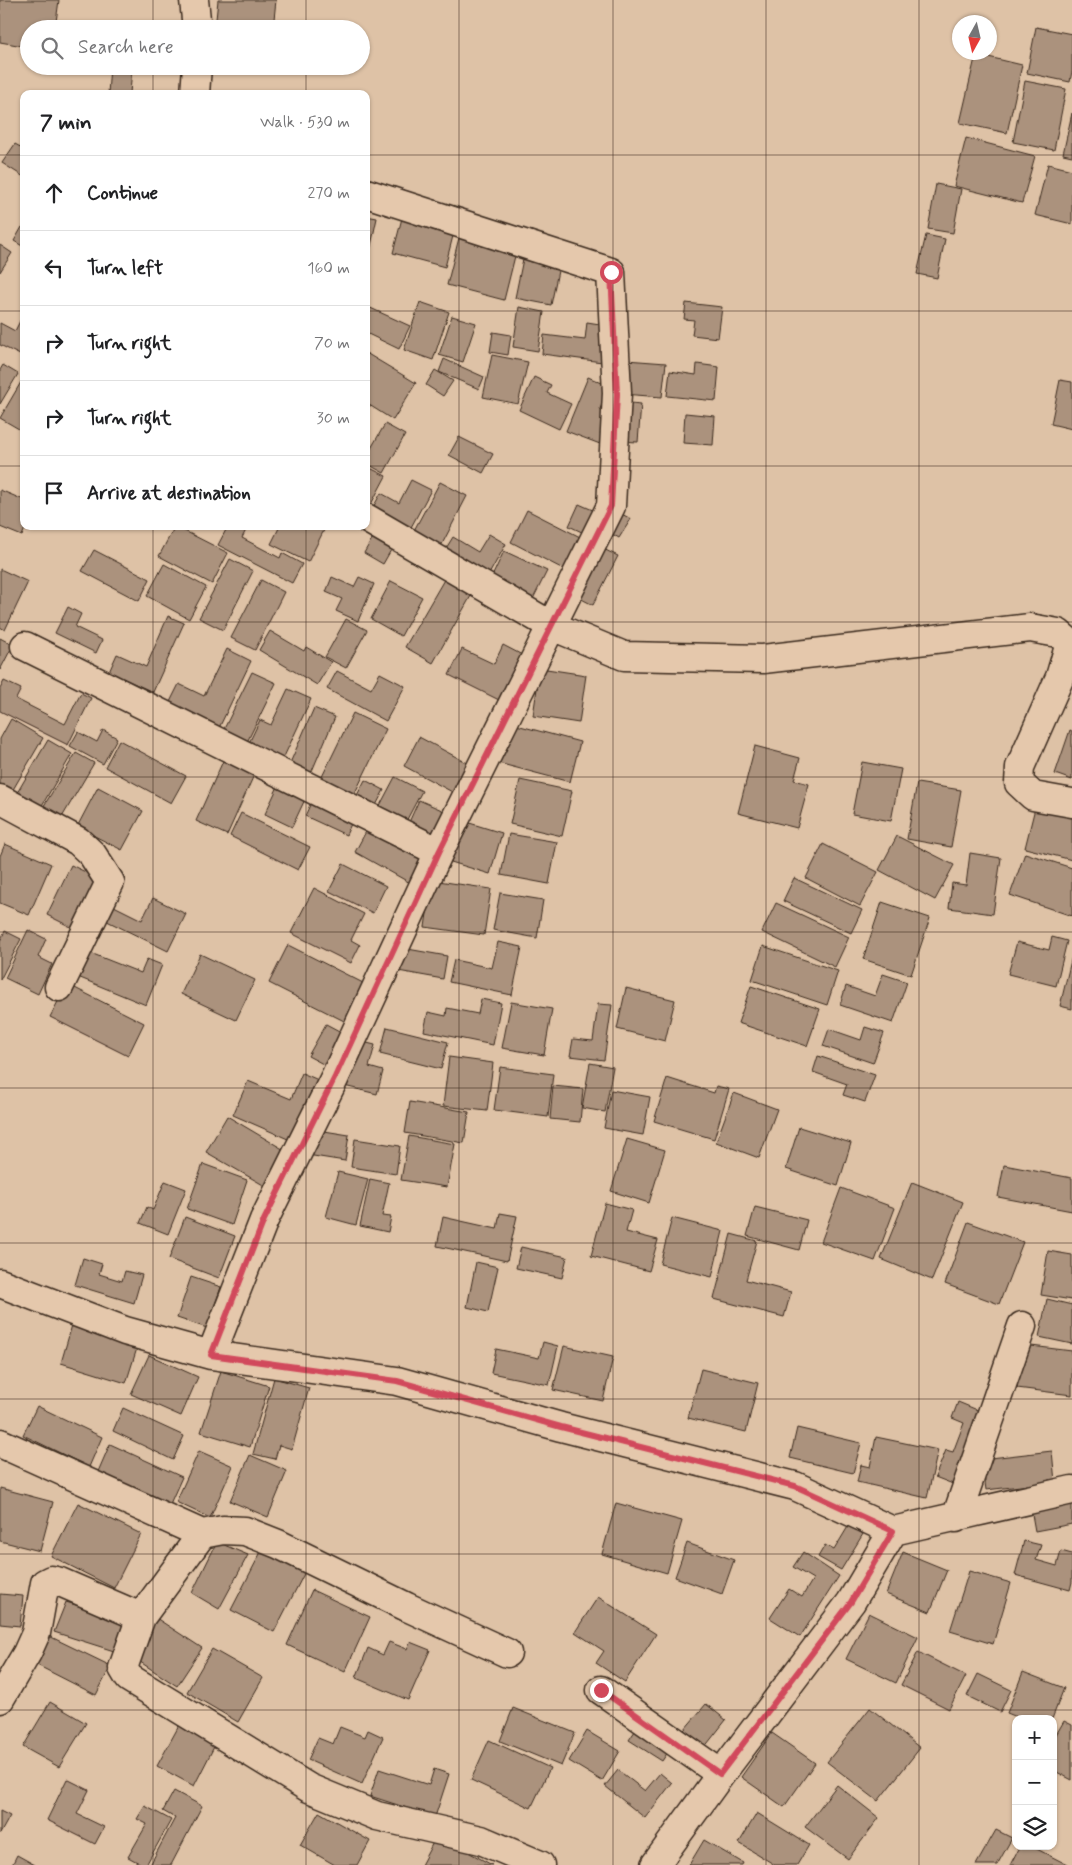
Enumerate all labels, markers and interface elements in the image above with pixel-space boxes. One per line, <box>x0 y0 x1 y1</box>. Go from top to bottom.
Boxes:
north arrow <box>952 15 997 60</box>
search box <box>20 20 370 75</box>
icon: search <box>38 34 66 62</box>
text: Search here <box>78 35 174 60</box>
text: 7 min <box>40 109 92 137</box>
text: Walk · 530 m <box>260 112 350 133</box>
icon: ahead <box>40 179 68 207</box>
text: Continue <box>87 181 158 206</box>
text: 270 m <box>307 183 350 204</box>
icon: left <box>40 254 68 282</box>
text: Turn left <box>87 256 163 281</box>
text: 160 m <box>307 258 350 279</box>
route start <box>600 261 623 284</box>
icon: right <box>40 329 68 357</box>
text: Turn right <box>87 331 171 356</box>
text: 70 m <box>314 333 350 354</box>
icon: right <box>40 404 68 432</box>
text: Turn right <box>87 406 171 431</box>
text: 30 m <box>317 408 350 429</box>
icon: arrive <box>40 479 68 507</box>
text: Arrive at destination <box>87 481 251 506</box>
route end <box>590 1679 613 1702</box>
map controls <box>1012 1715 1057 1850</box>
button: + <box>1012 1715 1057 1760</box>
button: − <box>1012 1760 1057 1805</box>
button: layers <box>1012 1805 1057 1850</box>

